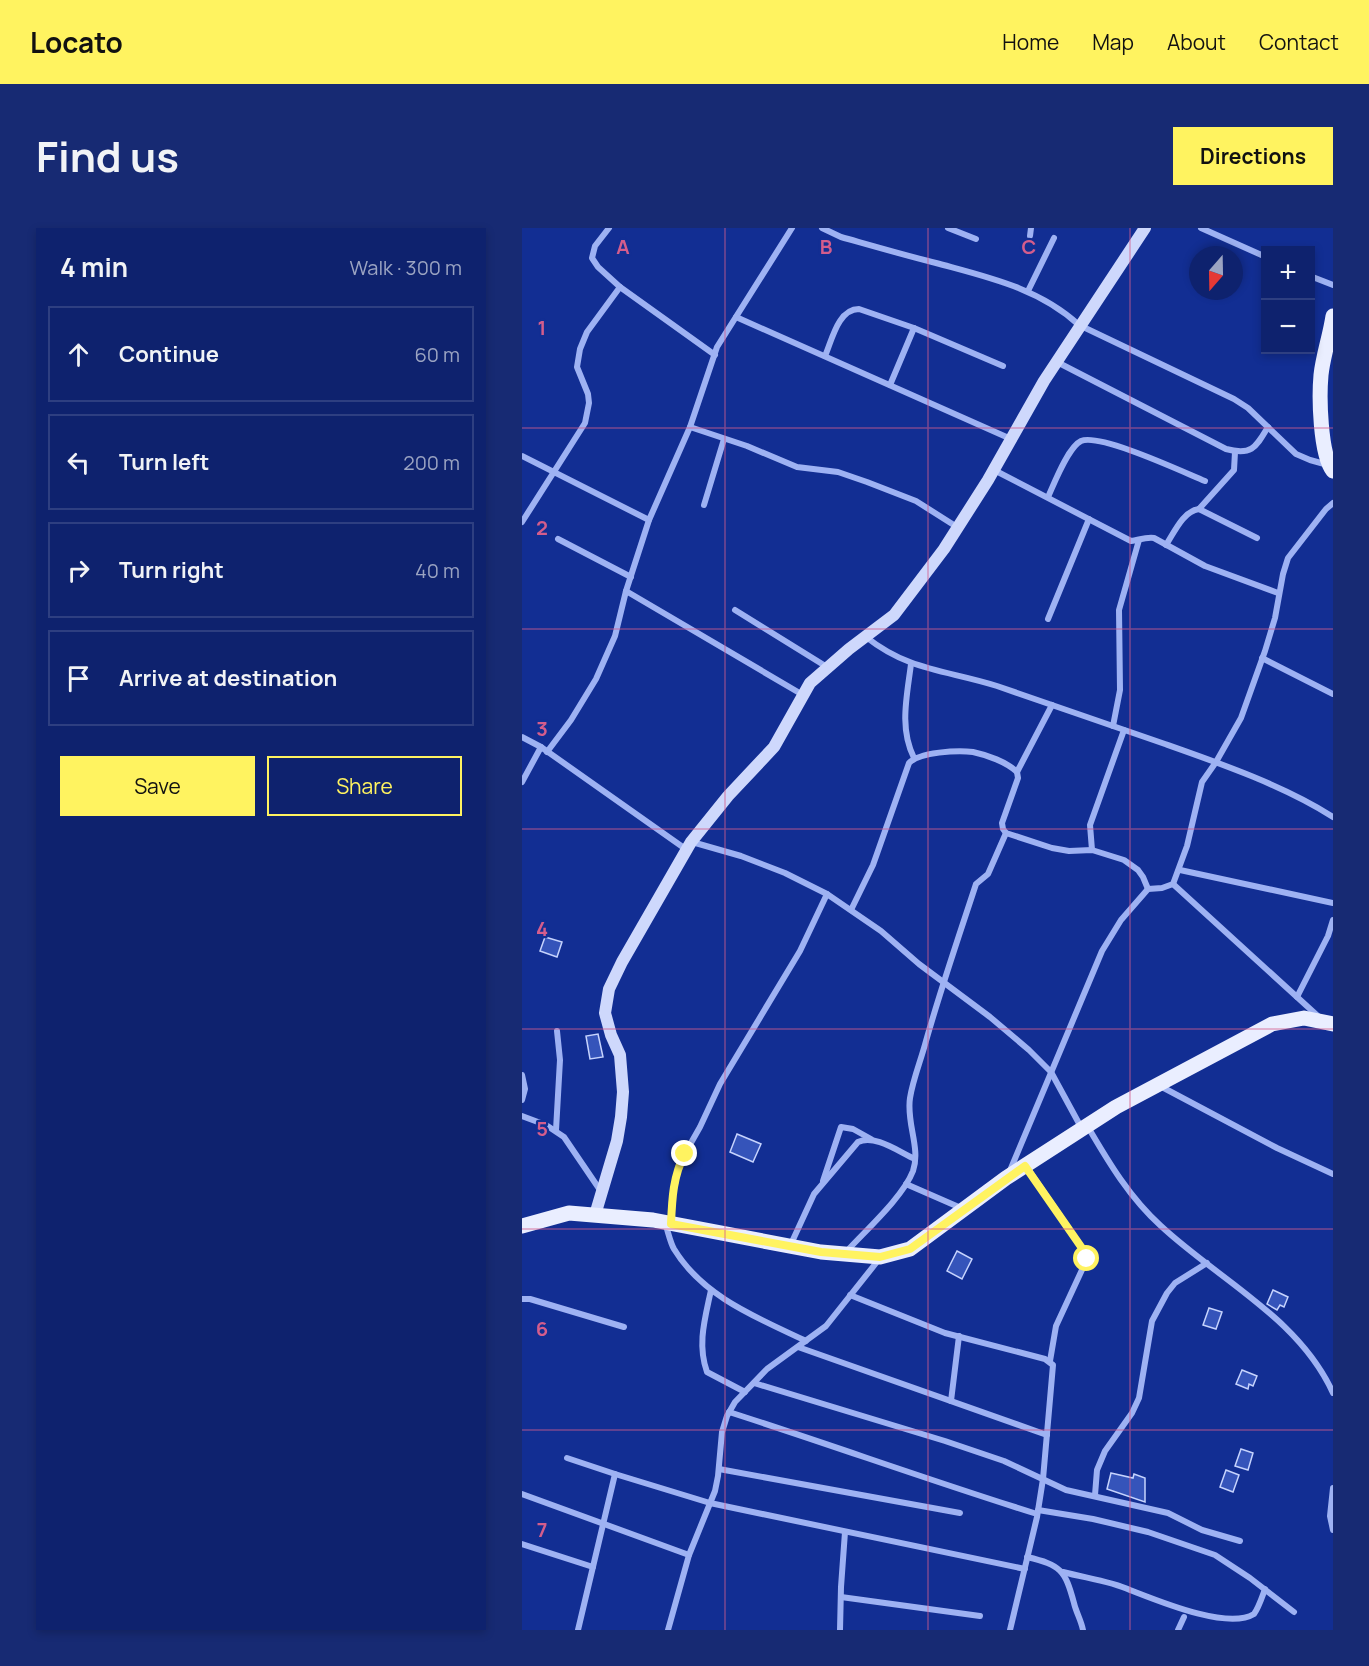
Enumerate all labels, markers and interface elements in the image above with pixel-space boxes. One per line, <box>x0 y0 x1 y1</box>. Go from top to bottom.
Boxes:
text: Locato <box>30 23 123 61</box>
text: Home <box>1002 28 1059 56</box>
text: Map <box>1092 28 1134 56</box>
text: About <box>1167 28 1226 56</box>
text: Contact <box>1259 28 1339 56</box>
text: Find us <box>36 127 179 185</box>
button: Directions <box>1173 127 1333 185</box>
text: A <box>616 233 630 260</box>
text: B <box>820 233 833 260</box>
text: C <box>1022 233 1036 260</box>
north arrow <box>1189 246 1243 300</box>
map controls <box>1261 246 1315 354</box>
button: + <box>1261 246 1315 300</box>
text: 4 min <box>60 249 128 285</box>
text: Walk · 300 m <box>350 254 462 281</box>
button: − <box>1261 300 1315 354</box>
text: 1 <box>538 314 546 341</box>
icon: ahead <box>62 338 95 371</box>
text: Continue <box>119 339 219 369</box>
text: 60 m <box>414 341 460 368</box>
icon: left <box>62 446 95 479</box>
text: Turn left <box>119 447 209 477</box>
text: 200 m <box>403 449 460 476</box>
text: 2 <box>536 514 548 541</box>
icon: right <box>62 554 95 587</box>
text: Turn right <box>119 555 224 585</box>
text: 40 m <box>415 557 460 584</box>
icon: arrive <box>62 662 95 695</box>
text: Arrive at destination <box>119 663 337 693</box>
text: 3 <box>536 715 548 742</box>
button: Save <box>60 756 255 816</box>
button: Share <box>267 756 462 816</box>
text: 4 <box>536 915 548 942</box>
text: 5 <box>536 1115 548 1142</box>
route end <box>671 1140 697 1166</box>
route start <box>1073 1245 1099 1271</box>
text: 6 <box>536 1315 548 1342</box>
text: 7 <box>537 1516 547 1543</box>

